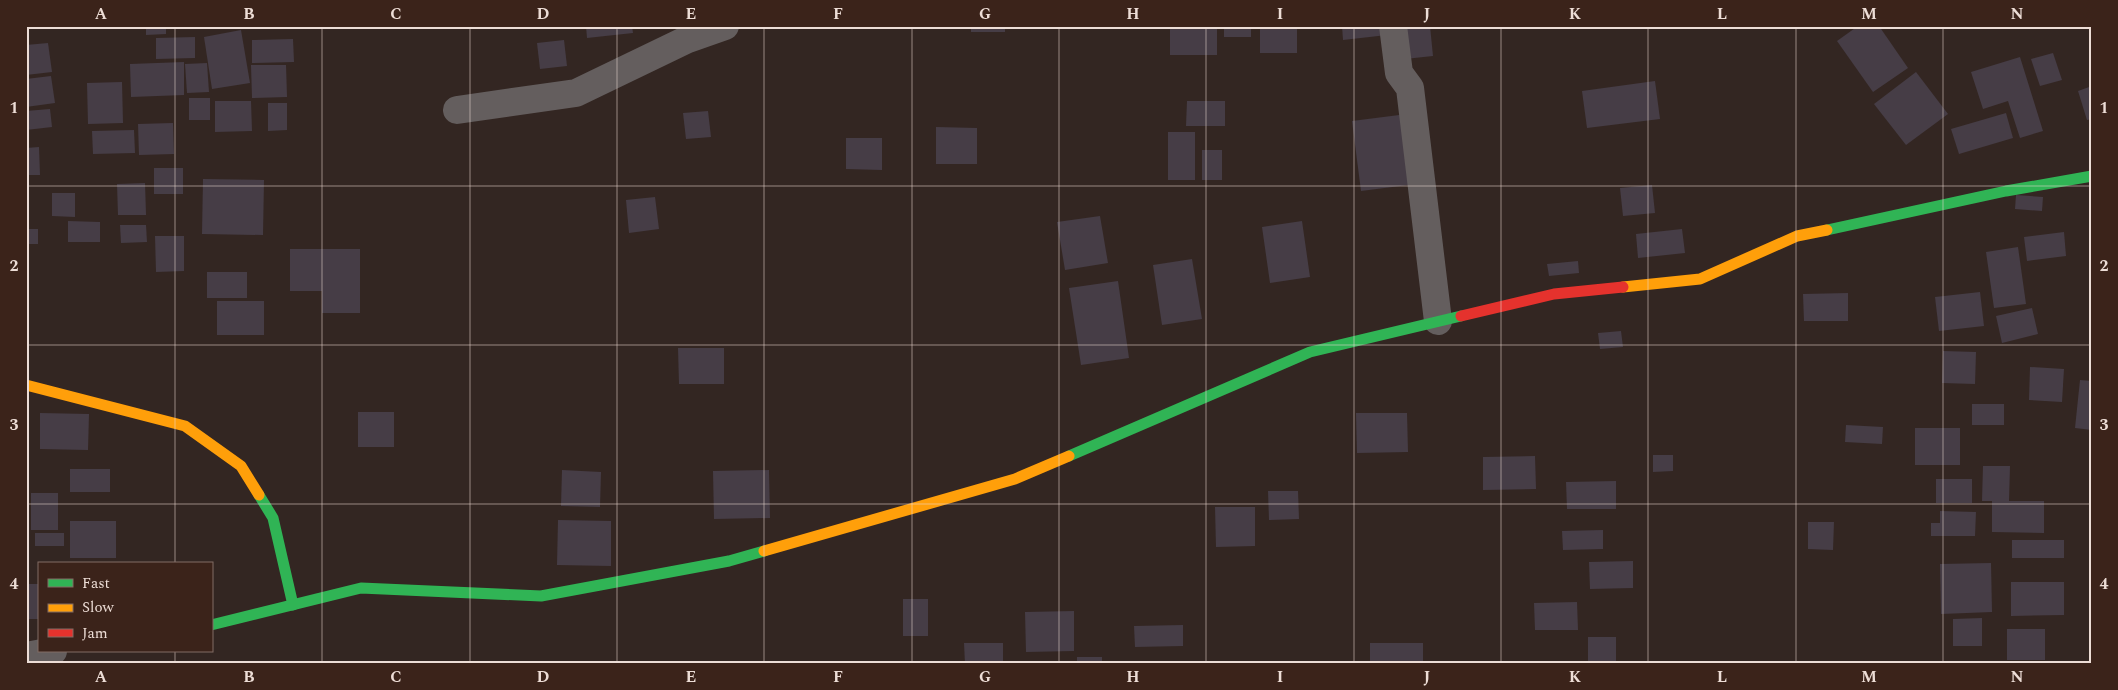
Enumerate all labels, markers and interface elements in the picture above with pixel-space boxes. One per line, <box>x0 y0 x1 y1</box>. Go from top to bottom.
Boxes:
text: A <box>95 2 108 26</box>
text: B <box>243 2 255 26</box>
text: C <box>390 2 402 26</box>
text: D <box>537 2 550 26</box>
text: E <box>686 2 696 26</box>
text: F <box>833 2 843 26</box>
text: G <box>979 2 991 26</box>
text: H <box>1126 2 1140 26</box>
text: I <box>1277 2 1283 26</box>
text: J <box>1424 2 1431 26</box>
text: K <box>1569 2 1582 26</box>
text: L <box>1717 2 1727 26</box>
text: M <box>1861 2 1877 26</box>
text: N <box>2010 2 2024 26</box>
text: 1 <box>10 96 18 120</box>
text: 1 <box>2100 96 2108 120</box>
text: 2 <box>10 254 19 278</box>
text: 2 <box>2100 254 2109 278</box>
text: 3 <box>10 413 19 437</box>
text: 3 <box>2100 413 2109 437</box>
legend <box>38 562 212 652</box>
text: 4 <box>10 572 19 596</box>
text: Fast <box>82 572 110 595</box>
text: 4 <box>2100 572 2109 596</box>
text: Slow <box>82 596 114 619</box>
text: Jam <box>82 622 108 645</box>
text: A <box>95 665 108 689</box>
text: B <box>243 665 255 689</box>
text: C <box>390 665 402 689</box>
text: D <box>537 665 550 689</box>
text: E <box>686 665 696 689</box>
text: F <box>833 665 843 689</box>
text: G <box>979 665 991 689</box>
text: H <box>1126 665 1140 689</box>
text: I <box>1277 665 1283 689</box>
text: J <box>1424 665 1431 689</box>
text: K <box>1569 665 1582 689</box>
text: L <box>1717 665 1727 689</box>
text: M <box>1861 665 1877 689</box>
text: N <box>2010 665 2024 689</box>

